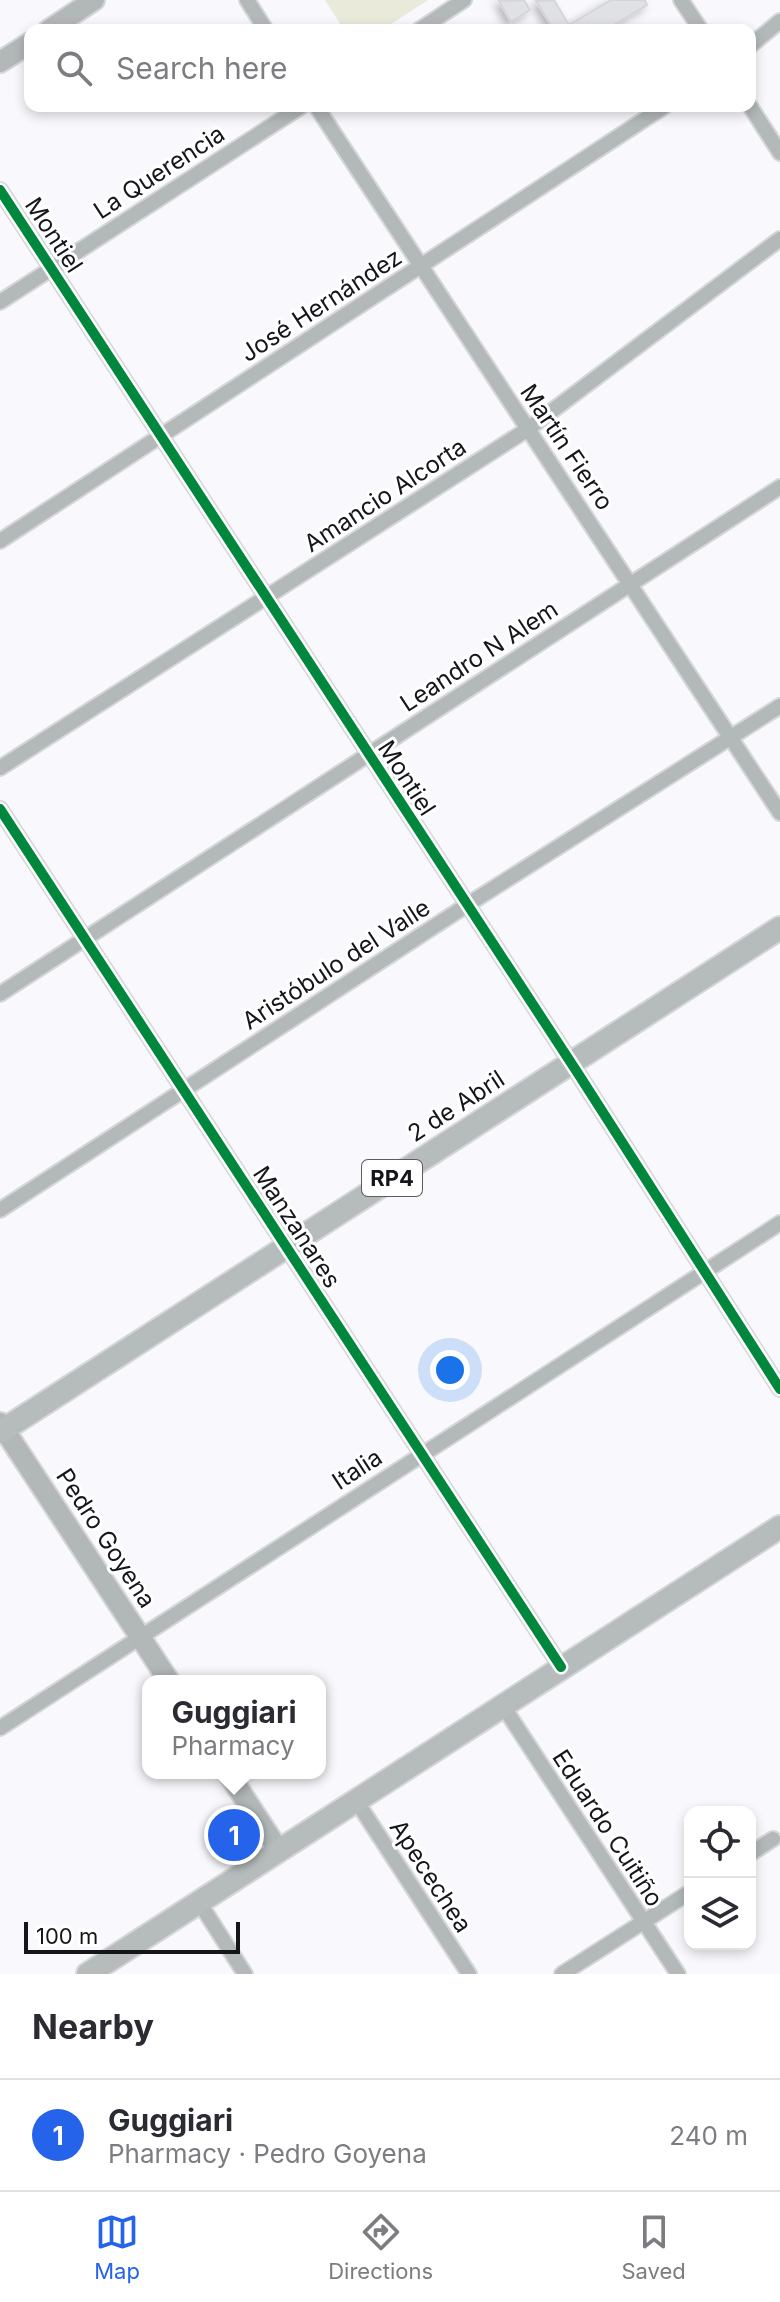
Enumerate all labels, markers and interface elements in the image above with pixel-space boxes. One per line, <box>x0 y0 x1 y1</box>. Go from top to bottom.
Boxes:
search box <box>24 24 756 112</box>
icon: search <box>52 46 96 90</box>
text: Search here <box>116 50 288 86</box>
street label: La Querencia <box>88 119 230 225</box>
street label: Montiel <box>19 192 89 278</box>
street label: José Hernández <box>235 242 407 368</box>
street label: Martín Fierro <box>514 379 620 515</box>
street label: Amancio Alcorta <box>299 432 471 558</box>
street label: Leandro N Alem <box>395 594 563 718</box>
street label: Montiel <box>372 735 442 821</box>
street label: Aristóbulo del Valle <box>237 892 435 1036</box>
street label: 2 de Abril <box>402 1064 510 1148</box>
road number: RP4 <box>362 1160 422 1196</box>
street label: Manzanares <box>247 1161 347 1293</box>
your location <box>430 1350 470 1390</box>
street label: Italia <box>327 1442 387 1496</box>
street label: Pedro Goyena <box>50 1463 162 1613</box>
popup <box>142 1675 326 1779</box>
text: Guggiari <box>171 1694 297 1730</box>
text: Pharmacy <box>171 1730 295 1761</box>
street label: Eduardo Cuitiño <box>547 1744 669 1912</box>
pin: 1 <box>208 1805 260 1865</box>
map controls <box>684 1806 756 1950</box>
button: locate <box>684 1806 756 1878</box>
street label: Apecechea <box>384 1814 478 1938</box>
button: layers <box>684 1878 756 1950</box>
scale bar <box>24 1918 240 1954</box>
text: 100 m <box>36 1923 98 1949</box>
text: Nearby <box>32 2006 154 2047</box>
text: Guggiari <box>108 2102 233 2138</box>
text: 1 <box>52 2120 64 2151</box>
text: 240 m <box>669 2120 748 2151</box>
text: Pharmacy · Pedro Goyena <box>108 2138 427 2169</box>
tab: Map <box>94 2210 140 2284</box>
tab: Directions <box>328 2210 433 2284</box>
tab: Saved <box>621 2210 686 2284</box>

